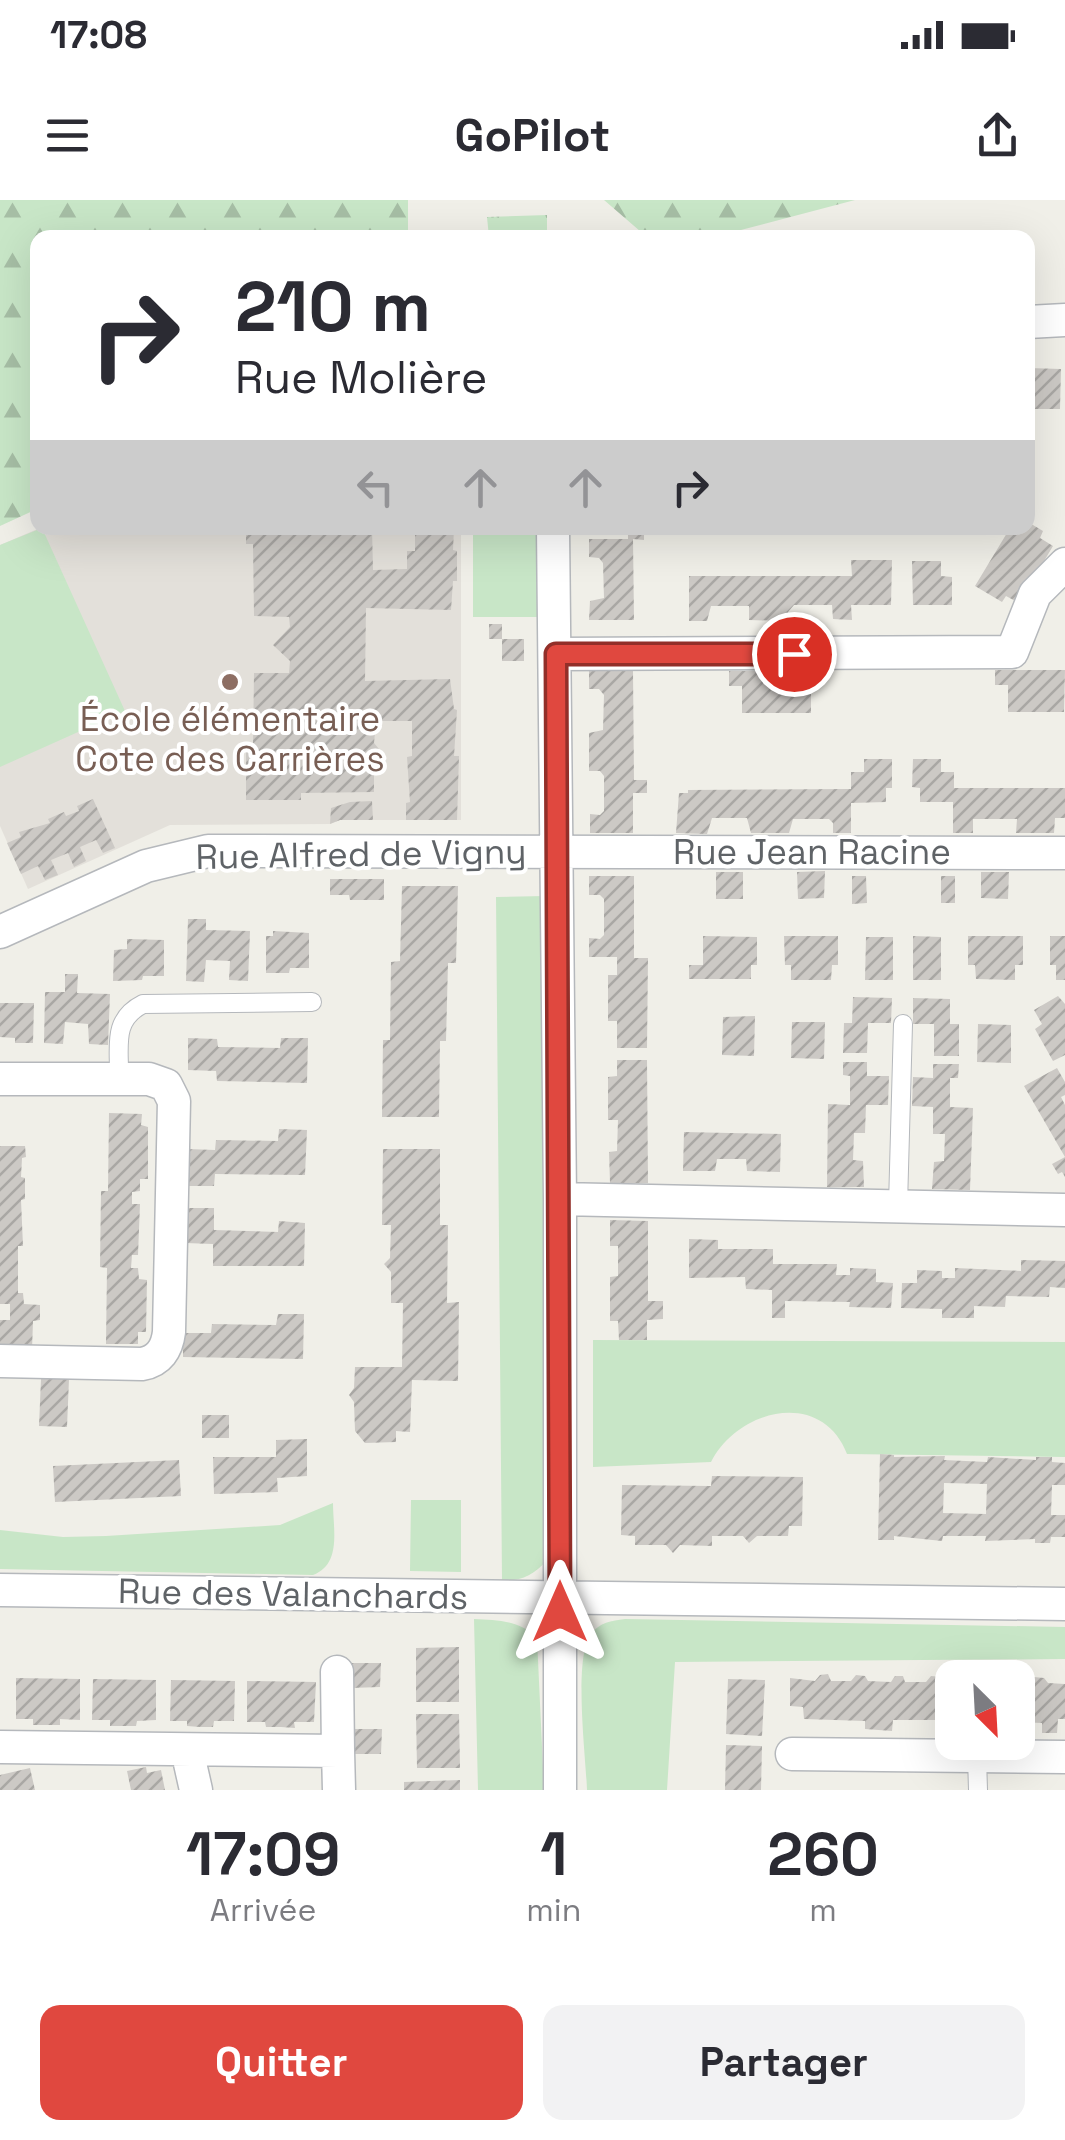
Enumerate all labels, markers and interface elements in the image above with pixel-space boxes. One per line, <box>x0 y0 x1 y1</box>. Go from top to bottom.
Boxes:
text: 17:08 <box>50 11 147 59</box>
text: GoPilot <box>455 107 610 164</box>
icon: menu <box>40 108 95 163</box>
icon: share <box>970 108 1025 163</box>
text: 210 m <box>235 262 431 351</box>
icon: right <box>70 270 200 400</box>
text: Rue Molière <box>235 349 487 406</box>
icon: left <box>348 460 403 515</box>
icon: ahead <box>453 460 508 515</box>
icon: ahead <box>558 460 613 515</box>
icon: right <box>663 460 718 515</box>
pin <box>752 612 837 697</box>
icon: arrive <box>767 627 822 682</box>
marker: École élémentaire Cote des Carrières <box>219 671 241 693</box>
place label: École élémentaire Cote des Carrières <box>75 697 385 781</box>
street label: Rue Alfred de Vigny <box>195 829 527 879</box>
street label: Rue Jean Racine <box>673 830 951 874</box>
position arrow <box>508 1560 612 1664</box>
street label: Rue des Valanchards <box>118 1569 468 1619</box>
north arrow <box>935 1660 1035 1760</box>
map controls <box>935 1660 1035 1760</box>
text: 17:09 <box>186 1816 340 1893</box>
text: 1 <box>540 1816 567 1893</box>
text: 260 <box>767 1816 879 1893</box>
text: Arrivée <box>210 1890 316 1930</box>
text: min <box>526 1890 581 1930</box>
text: m <box>809 1890 837 1930</box>
button: Quitter <box>40 2005 523 2120</box>
button: Partager <box>543 2005 1025 2120</box>

